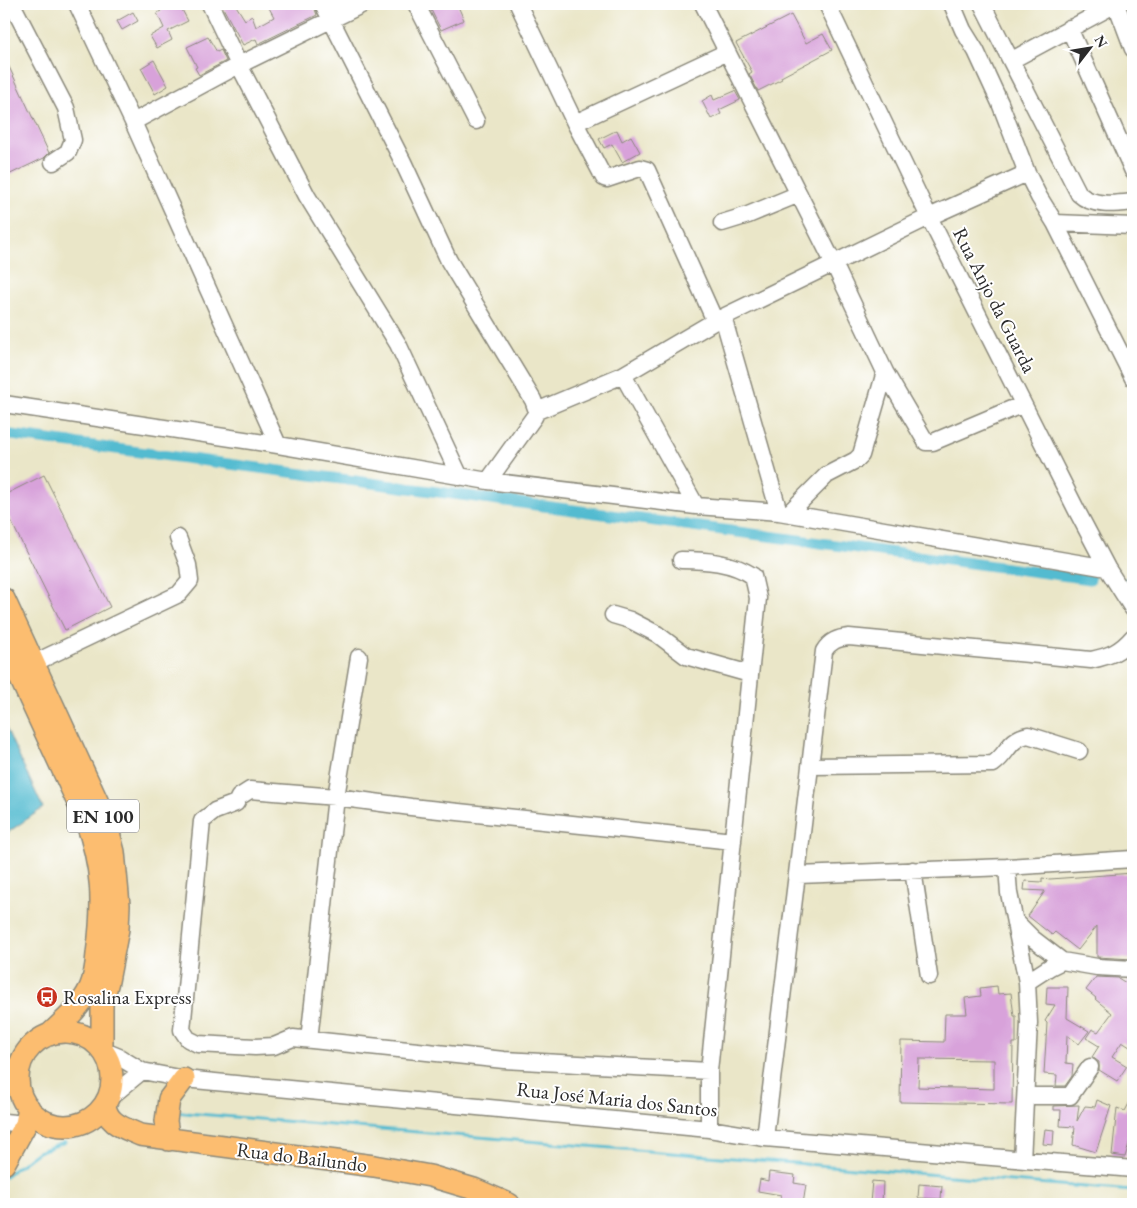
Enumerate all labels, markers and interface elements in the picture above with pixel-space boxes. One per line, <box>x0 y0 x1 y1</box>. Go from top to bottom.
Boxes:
north arrow <box>1064 22 1114 72</box>
text: N <box>1091 32 1112 51</box>
street label: Rua Anjo da Guarda <box>947 223 1043 377</box>
road number: EN 100 <box>67 799 139 832</box>
place label: Rosalina Express <box>63 984 192 1010</box>
bus stop icon: Rosalina Express <box>35 985 59 1009</box>
street label: Rua José Maria dos Santos <box>515 1076 719 1122</box>
street label: Rua do Bailundo <box>235 1136 369 1178</box>

